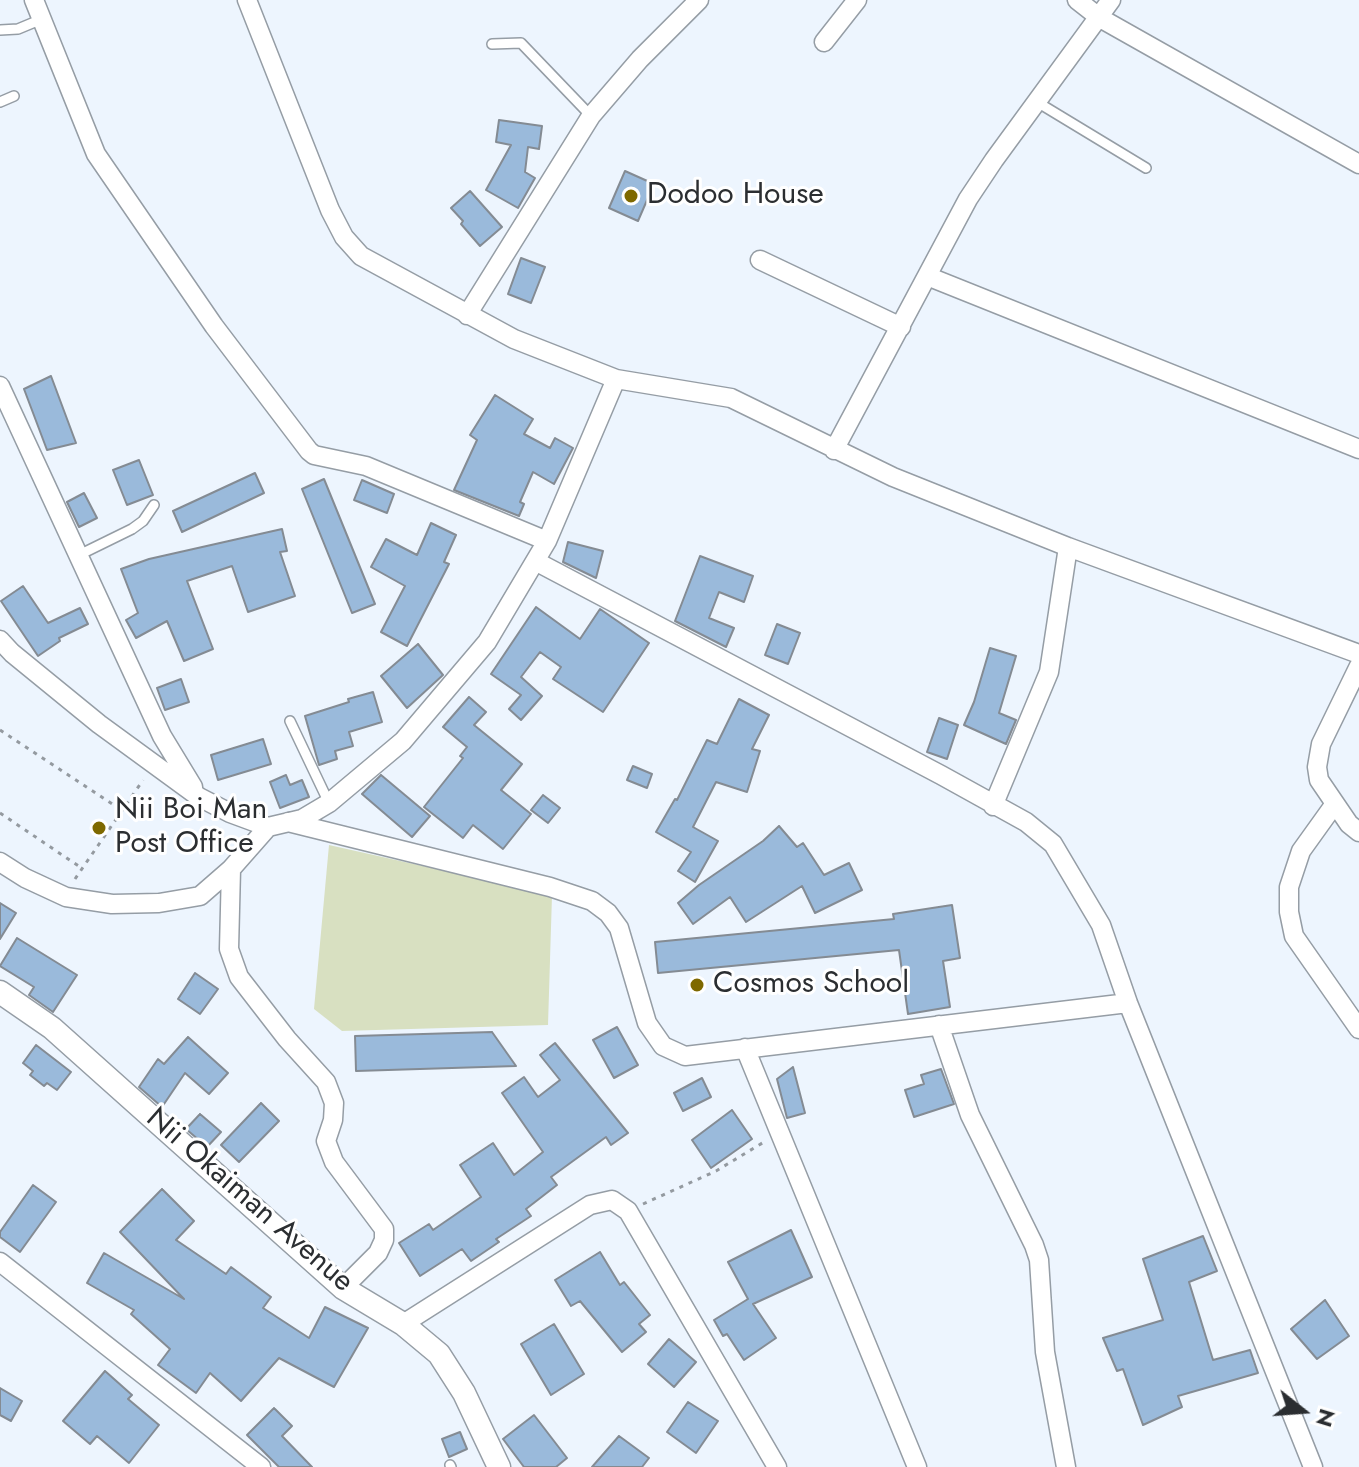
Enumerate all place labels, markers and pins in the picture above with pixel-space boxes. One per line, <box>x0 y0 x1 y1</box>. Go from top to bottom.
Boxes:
place label: Dodoo House <box>647 178 824 214</box>
marker: Dodoo House <box>622 187 640 205</box>
place label: Nii Boi Man Post Office <box>115 793 267 864</box>
marker: Nii Boi Man Post Office <box>90 819 108 837</box>
place label: Cosmos School <box>713 967 909 1003</box>
marker: Cosmos School <box>688 976 706 994</box>

